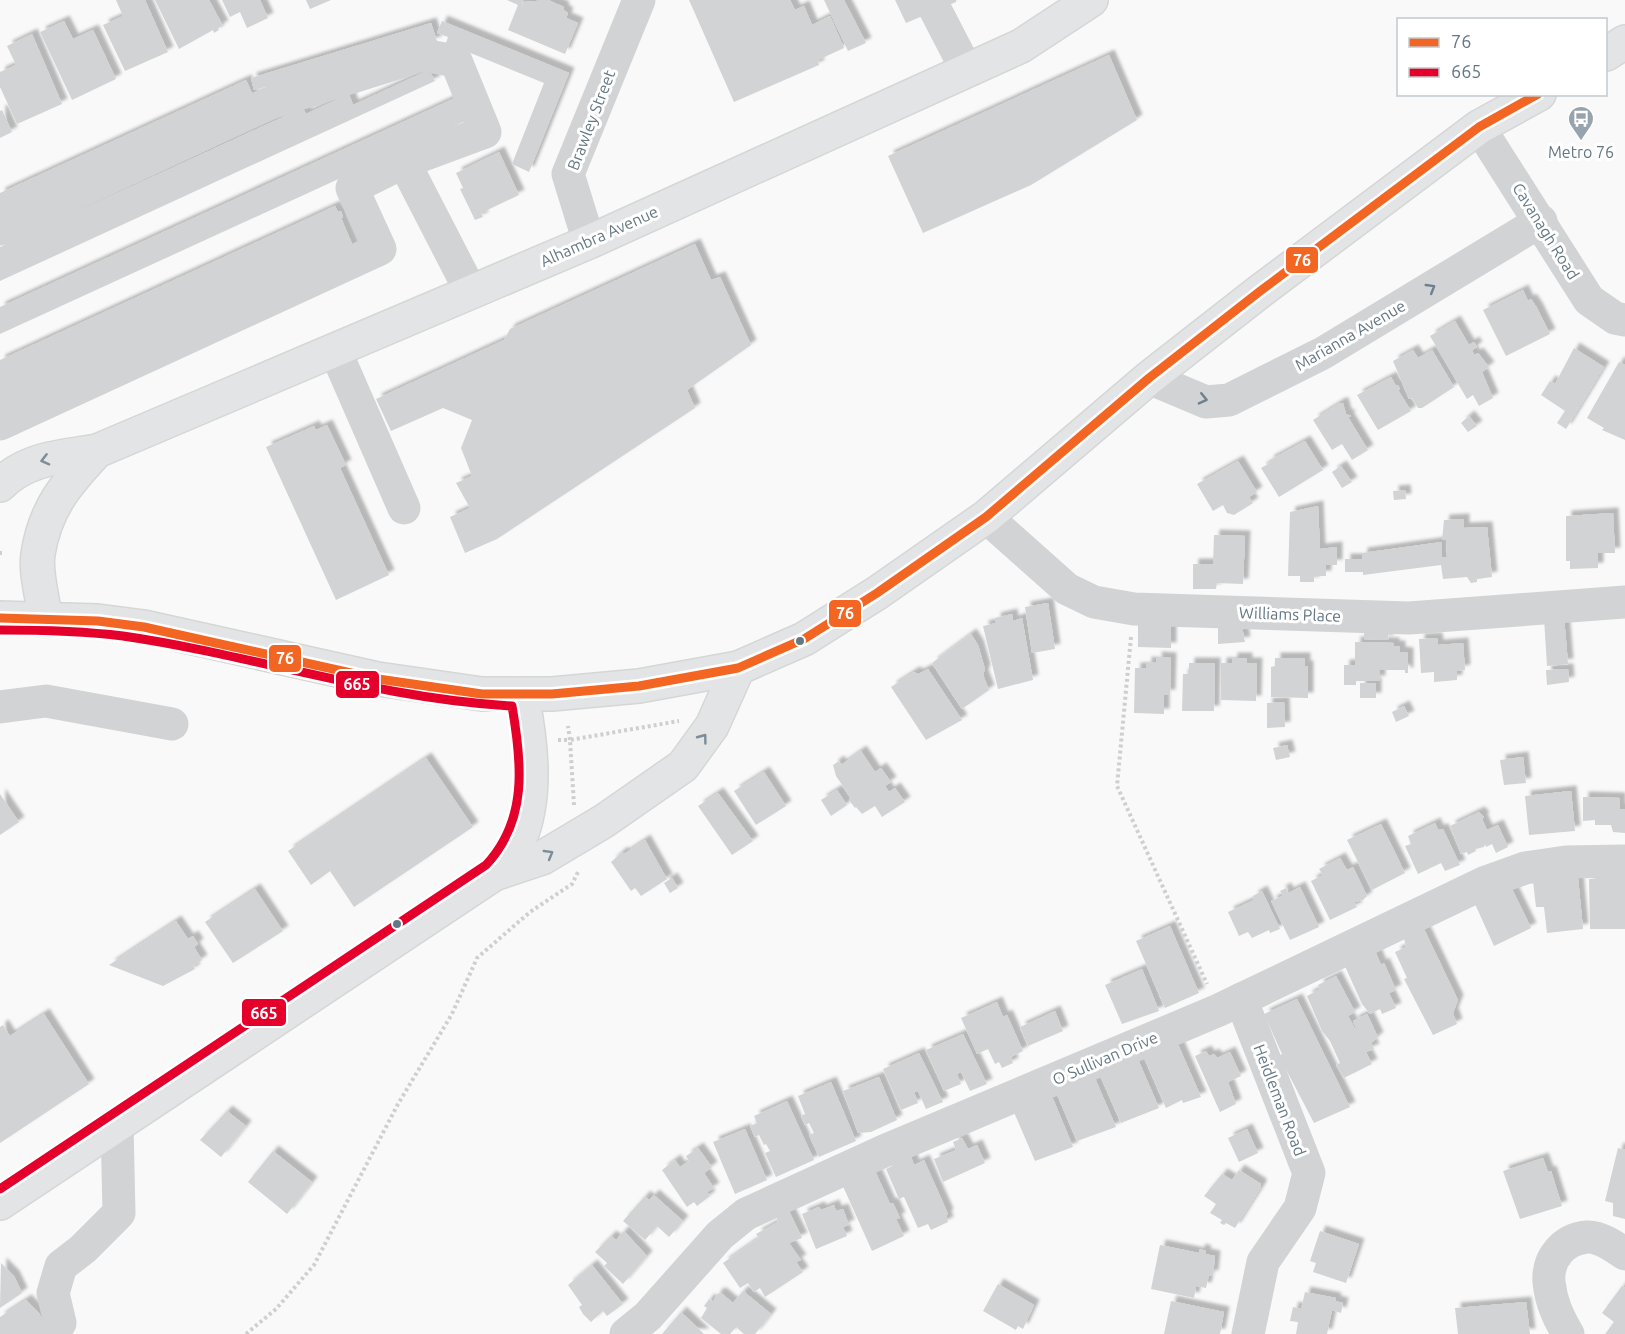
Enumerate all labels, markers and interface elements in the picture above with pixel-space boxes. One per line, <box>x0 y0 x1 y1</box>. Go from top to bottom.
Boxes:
legend <box>1397 18 1607 96</box>
text: 76 <box>1451 31 1471 51</box>
text: 665 <box>1451 61 1481 81</box>
street label: Brawley Street <box>564 67 619 173</box>
bus stop icon: Metro 76 <box>1566 104 1596 142</box>
place label: Metro 76 <box>1548 143 1614 161</box>
street label: Cavanagh Road <box>1509 179 1583 283</box>
street label: Alhambra Avenue <box>537 202 661 270</box>
line badge: 76 <box>1285 246 1319 274</box>
text: 76 <box>1293 251 1311 269</box>
one-way arrow <box>1425 284 1435 296</box>
street label: Marianna Avenue <box>1292 296 1408 374</box>
one-way arrow <box>1198 392 1208 405</box>
one-way arrow <box>40 453 50 466</box>
line badge: 76 <box>828 599 862 628</box>
street label: Williams Place <box>1239 603 1341 625</box>
text: 76 <box>836 604 854 622</box>
unlabelled marker <box>794 635 806 647</box>
line badge: 76 <box>268 644 302 673</box>
text: 76 <box>276 649 294 667</box>
line badge: 665 <box>335 670 380 699</box>
text: 665 <box>343 675 371 693</box>
one-way arrow <box>696 734 707 745</box>
one-way arrow <box>542 850 553 861</box>
unlabelled marker <box>391 918 403 930</box>
line badge: 665 <box>241 998 287 1027</box>
text: 665 <box>250 1004 278 1022</box>
street label: O Sullivan Drive <box>1050 1028 1160 1088</box>
street label: Heidleman Road <box>1250 1042 1310 1158</box>

